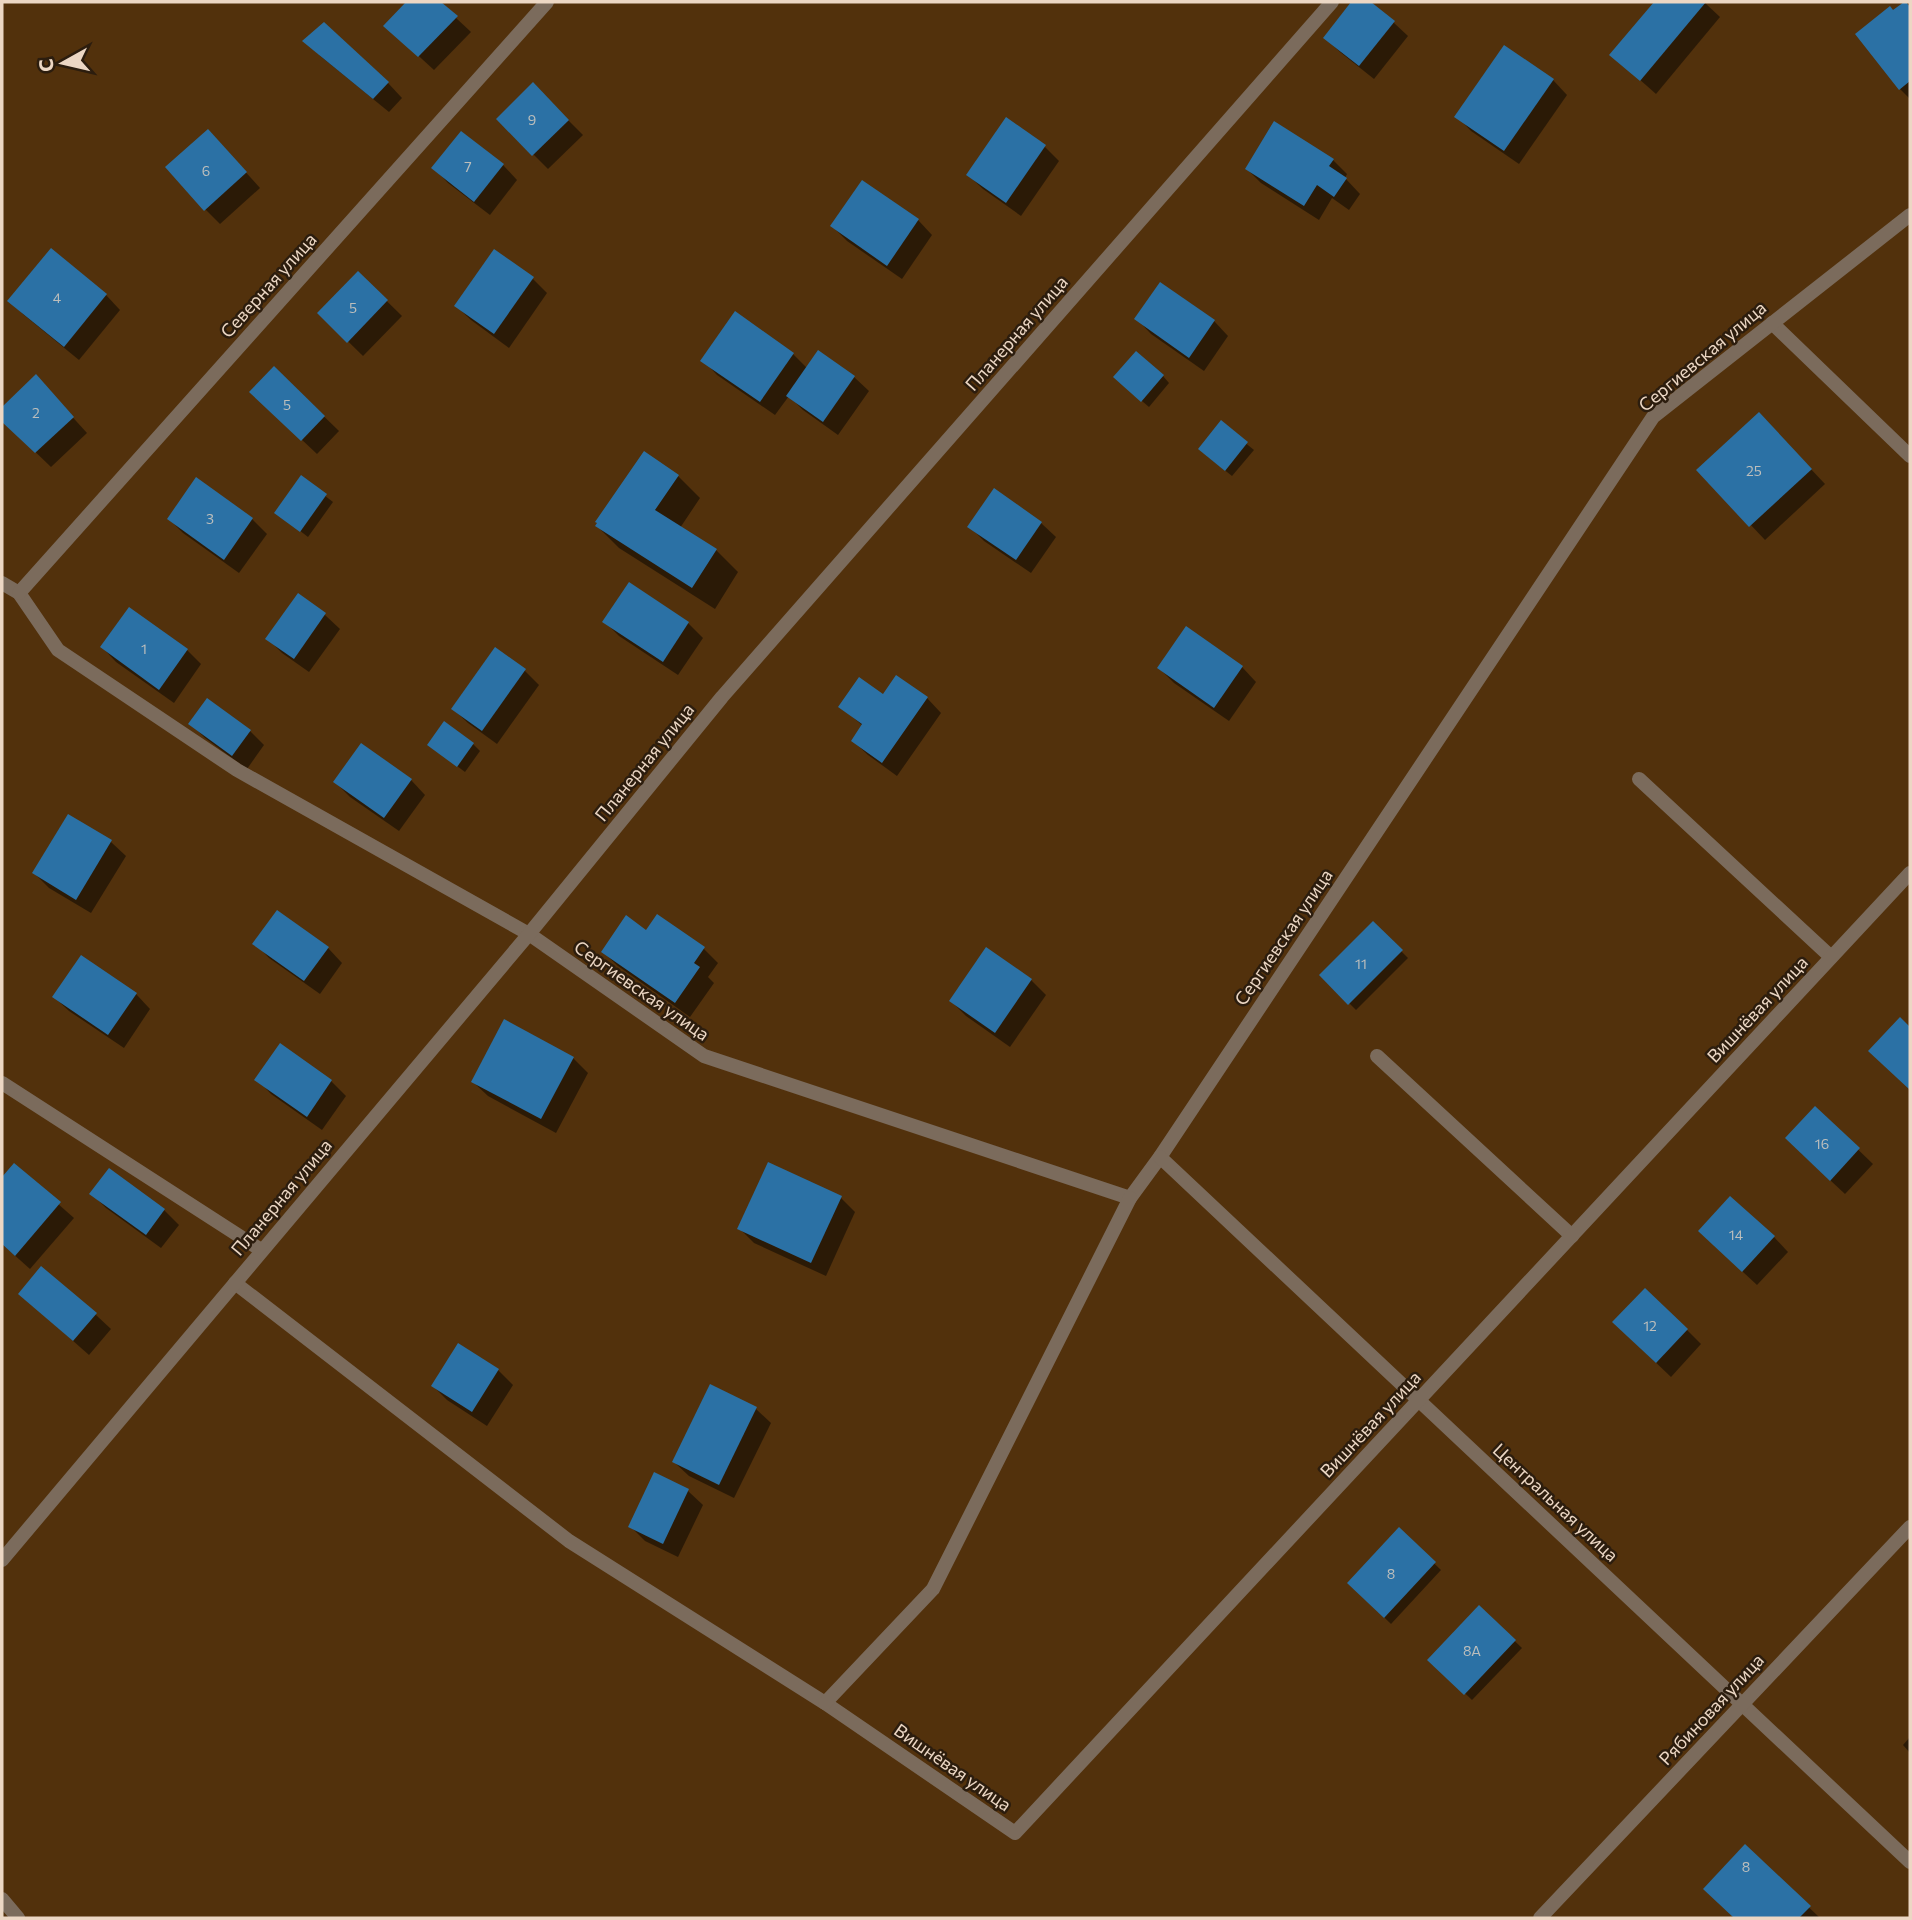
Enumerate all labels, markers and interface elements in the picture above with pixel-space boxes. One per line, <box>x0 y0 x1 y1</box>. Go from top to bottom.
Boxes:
north arrow <box>28 28 98 98</box>
text: С <box>33 57 58 73</box>
house number: 9 <box>528 111 536 128</box>
house number: 7 <box>464 158 472 175</box>
house number: 6 <box>202 162 210 179</box>
street label: Северная улица <box>215 228 321 342</box>
street label: Планерная улица <box>960 271 1072 395</box>
house number: 4 <box>53 289 62 306</box>
street label: Сергиевская улица <box>1634 296 1770 416</box>
house number: 5 <box>349 299 357 316</box>
house number: 5 <box>283 396 291 413</box>
house number: 2 <box>32 404 40 421</box>
house number: 25 <box>1746 462 1762 479</box>
house number: 3 <box>206 510 214 527</box>
house number: 1 <box>141 640 147 657</box>
street label: Планерная улица <box>590 699 698 825</box>
street label: Сергиевская улица <box>1229 865 1337 1009</box>
street label: Сергиевская улица <box>570 935 714 1045</box>
street label: Вишнёвая улица <box>1702 951 1812 1067</box>
house number: 11 <box>1355 955 1367 972</box>
street label: Планерная улица <box>226 1134 336 1260</box>
house number: 16 <box>1815 1135 1829 1152</box>
house number: 14 <box>1729 1226 1744 1243</box>
house number: 12 <box>1643 1317 1657 1334</box>
street label: Вишнёвая улица <box>1315 1366 1425 1482</box>
street label: Центральная улица <box>1489 1438 1623 1566</box>
house number: 8 <box>1387 1565 1395 1582</box>
house number: 8А <box>1463 1642 1481 1659</box>
street label: Рябиновая улица <box>1654 1649 1768 1769</box>
street label: Вишнёвая улица <box>890 1719 1016 1815</box>
house number: 8 <box>1742 1858 1750 1875</box>

